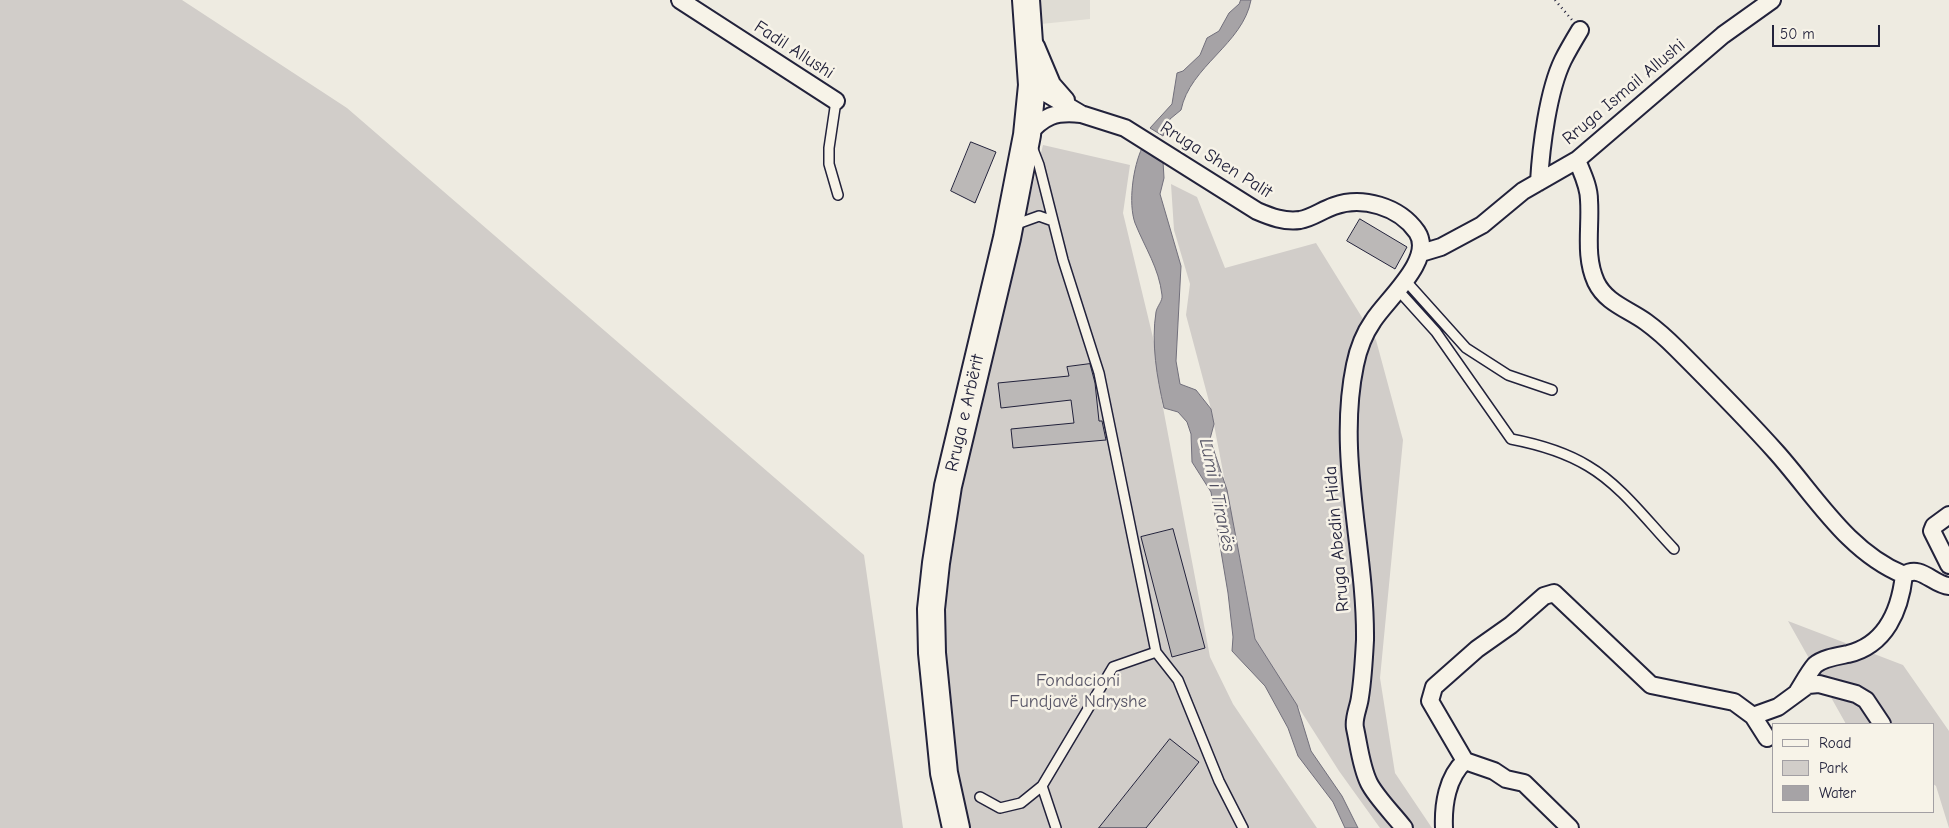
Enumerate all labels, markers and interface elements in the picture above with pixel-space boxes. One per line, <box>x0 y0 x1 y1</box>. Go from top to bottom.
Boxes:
scale bar <box>1774 15 1882 47</box>
street label: Fadil Allushi <box>750 16 838 84</box>
text: 50 m <box>1780 25 1815 43</box>
street label: Rruga Ismail Allushi <box>1558 34 1690 150</box>
street label: Rruga Shen Palit <box>1156 117 1276 203</box>
street label: Rruga e Arbërit <box>941 352 989 474</box>
water label: Lumi i Tiranës <box>1194 436 1240 554</box>
street label: Rruga Abedin Hida <box>1320 465 1354 613</box>
park label: Fondacioni Fundjavë Ndryshe <box>1009 670 1147 712</box>
legend <box>1772 723 1934 813</box>
text: Road <box>1819 734 1851 752</box>
text: Park <box>1819 759 1848 777</box>
text: Water <box>1819 784 1856 802</box>

